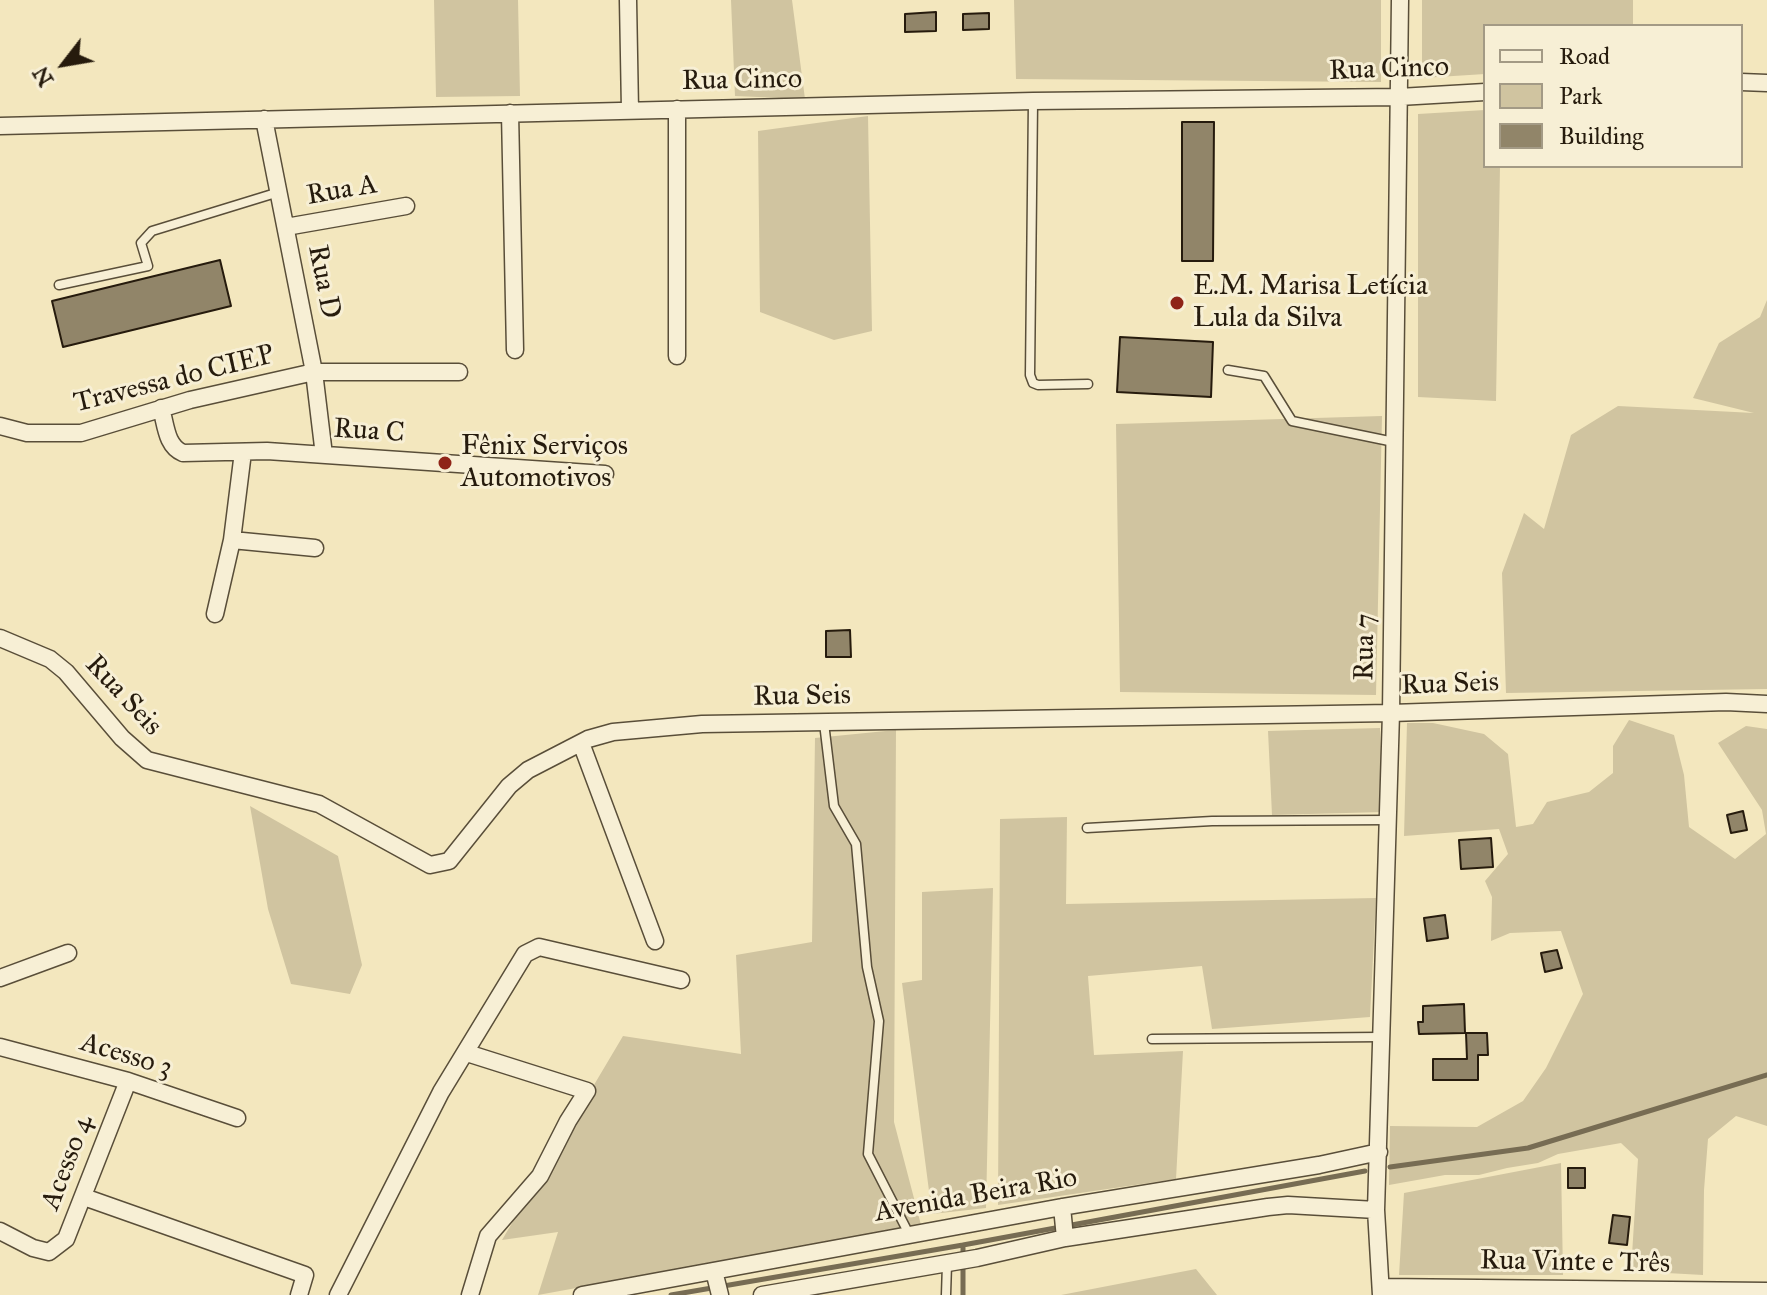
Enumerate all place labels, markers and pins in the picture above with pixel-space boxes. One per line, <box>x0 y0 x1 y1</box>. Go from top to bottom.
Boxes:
place label: E.M. Marisa Letícia Lula da Silva <box>1193 270 1428 336</box>
marker: E.M. Marisa Letícia Lula da Silva <box>1168 294 1186 312</box>
place label: Fênix Serviços Automotivos <box>461 430 628 496</box>
marker: Fênix Serviços Automotivos <box>436 454 454 472</box>

